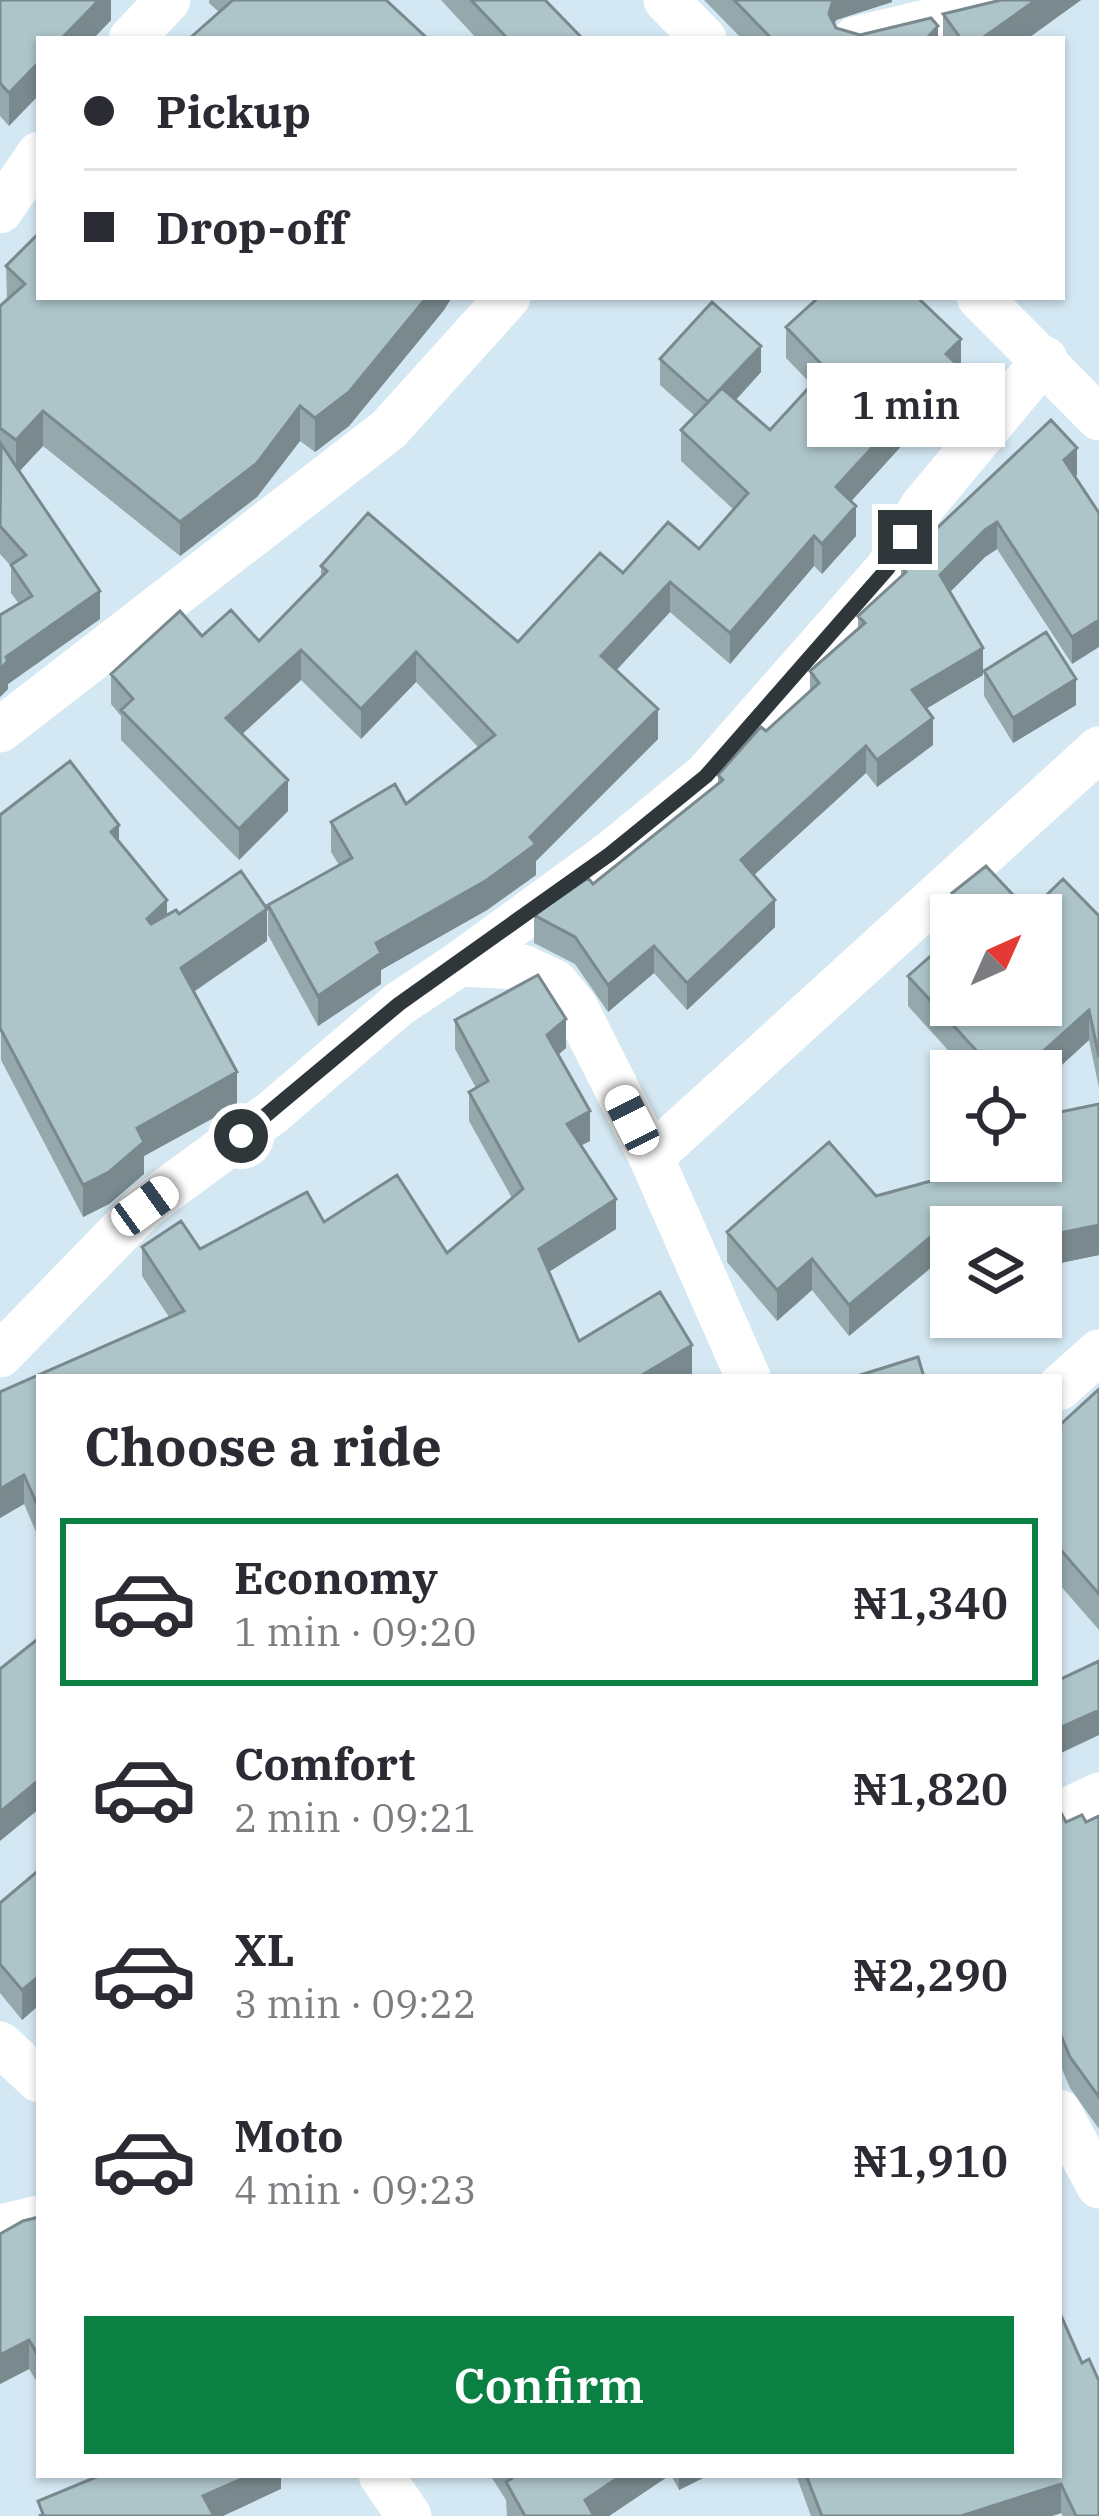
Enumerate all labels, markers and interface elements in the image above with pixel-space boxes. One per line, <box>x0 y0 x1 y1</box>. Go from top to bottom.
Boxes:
text: Pickup <box>156 82 311 140</box>
text: Drop-off <box>156 198 347 256</box>
callout: 1 min <box>806 363 1004 447</box>
text: 1 min <box>852 379 960 430</box>
route end <box>878 510 932 564</box>
north arrow <box>930 894 1062 1026</box>
map controls <box>930 894 1062 1338</box>
button: locate <box>930 1050 1062 1182</box>
car <box>600 1080 664 1160</box>
route start <box>214 1109 268 1163</box>
car <box>105 1170 185 1242</box>
button: layers <box>930 1206 1062 1338</box>
text: Choose a ride <box>84 1411 442 1481</box>
icon: car <box>90 1548 198 1656</box>
text: Economy <box>234 1548 438 1606</box>
text: ₦1,340 <box>853 1573 1008 1631</box>
text: 1 min · 09:20 <box>234 1606 476 1657</box>
icon: car <box>90 1734 198 1842</box>
text: Comfort <box>234 1734 415 1792</box>
text: ₦1,820 <box>853 1759 1008 1817</box>
text: 2 min · 09:21 <box>234 1792 476 1843</box>
icon: car <box>90 1920 198 2028</box>
text: XL <box>234 1920 295 1978</box>
text: ₦2,290 <box>853 1945 1008 2003</box>
text: 3 min · 09:22 <box>234 1978 476 2029</box>
icon: car <box>90 2106 198 2214</box>
text: Moto <box>234 2106 344 2164</box>
text: ₦1,910 <box>853 2131 1008 2189</box>
text: 4 min · 09:23 <box>234 2164 476 2215</box>
button: Confirm <box>84 2316 1014 2454</box>

